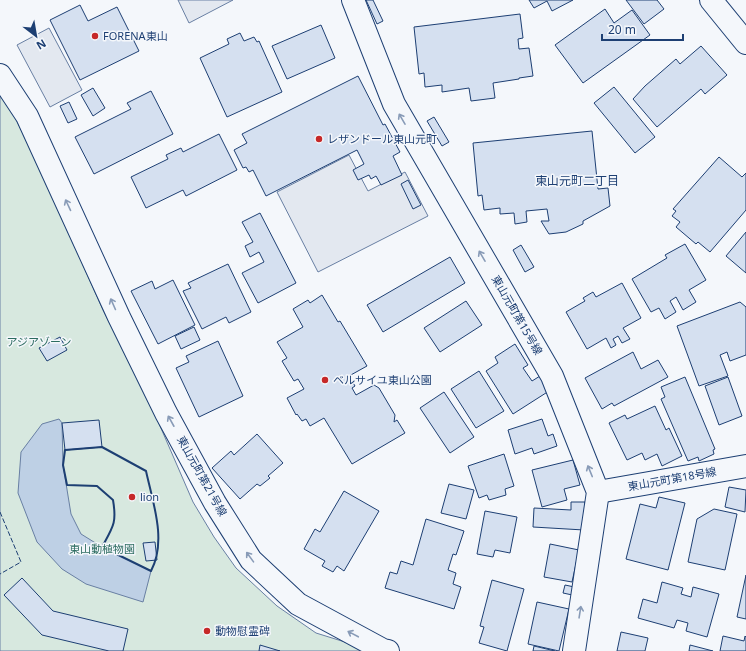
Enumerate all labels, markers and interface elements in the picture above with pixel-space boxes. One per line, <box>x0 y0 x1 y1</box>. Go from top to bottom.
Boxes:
north arrow <box>16 16 56 56</box>
scale bar <box>602 16 683 42</box>
text: 20 m <box>608 21 636 38</box>
place label: FORENA東山 <box>103 28 168 43</box>
marker: FORENA東山 <box>90 31 100 41</box>
text: N <box>34 36 49 54</box>
one-way arrow <box>398 113 406 125</box>
place label: レザンドール東山元町 <box>327 131 437 146</box>
marker: レザンドール東山元町 <box>314 134 324 144</box>
district label: 東山元町二丁目 <box>535 172 619 189</box>
one-way arrow <box>64 199 71 211</box>
one-way arrow <box>477 250 485 262</box>
street label: 東山元町第15号線 <box>489 272 546 357</box>
one-way arrow <box>109 299 116 311</box>
park label: アジアゾーン <box>6 334 72 349</box>
place label: ベルサイユ東山公園 <box>333 372 432 387</box>
marker: ベルサイユ東山公園 <box>320 375 330 385</box>
one-way arrow <box>166 415 174 427</box>
street label: 東山元町第21号線 <box>174 433 231 519</box>
street label: 東山元町第18号線 <box>626 463 717 494</box>
one-way arrow <box>585 466 593 478</box>
place label: lion <box>140 489 159 504</box>
marker: lion <box>127 492 137 502</box>
park label: 東山動植物園 <box>69 541 135 556</box>
one-way arrow <box>246 552 254 563</box>
one-way arrow <box>576 606 584 619</box>
place label: 動物慰霊碑 <box>215 623 270 638</box>
marker: 動物慰霊碑 <box>202 626 212 636</box>
one-way arrow <box>348 630 360 637</box>

